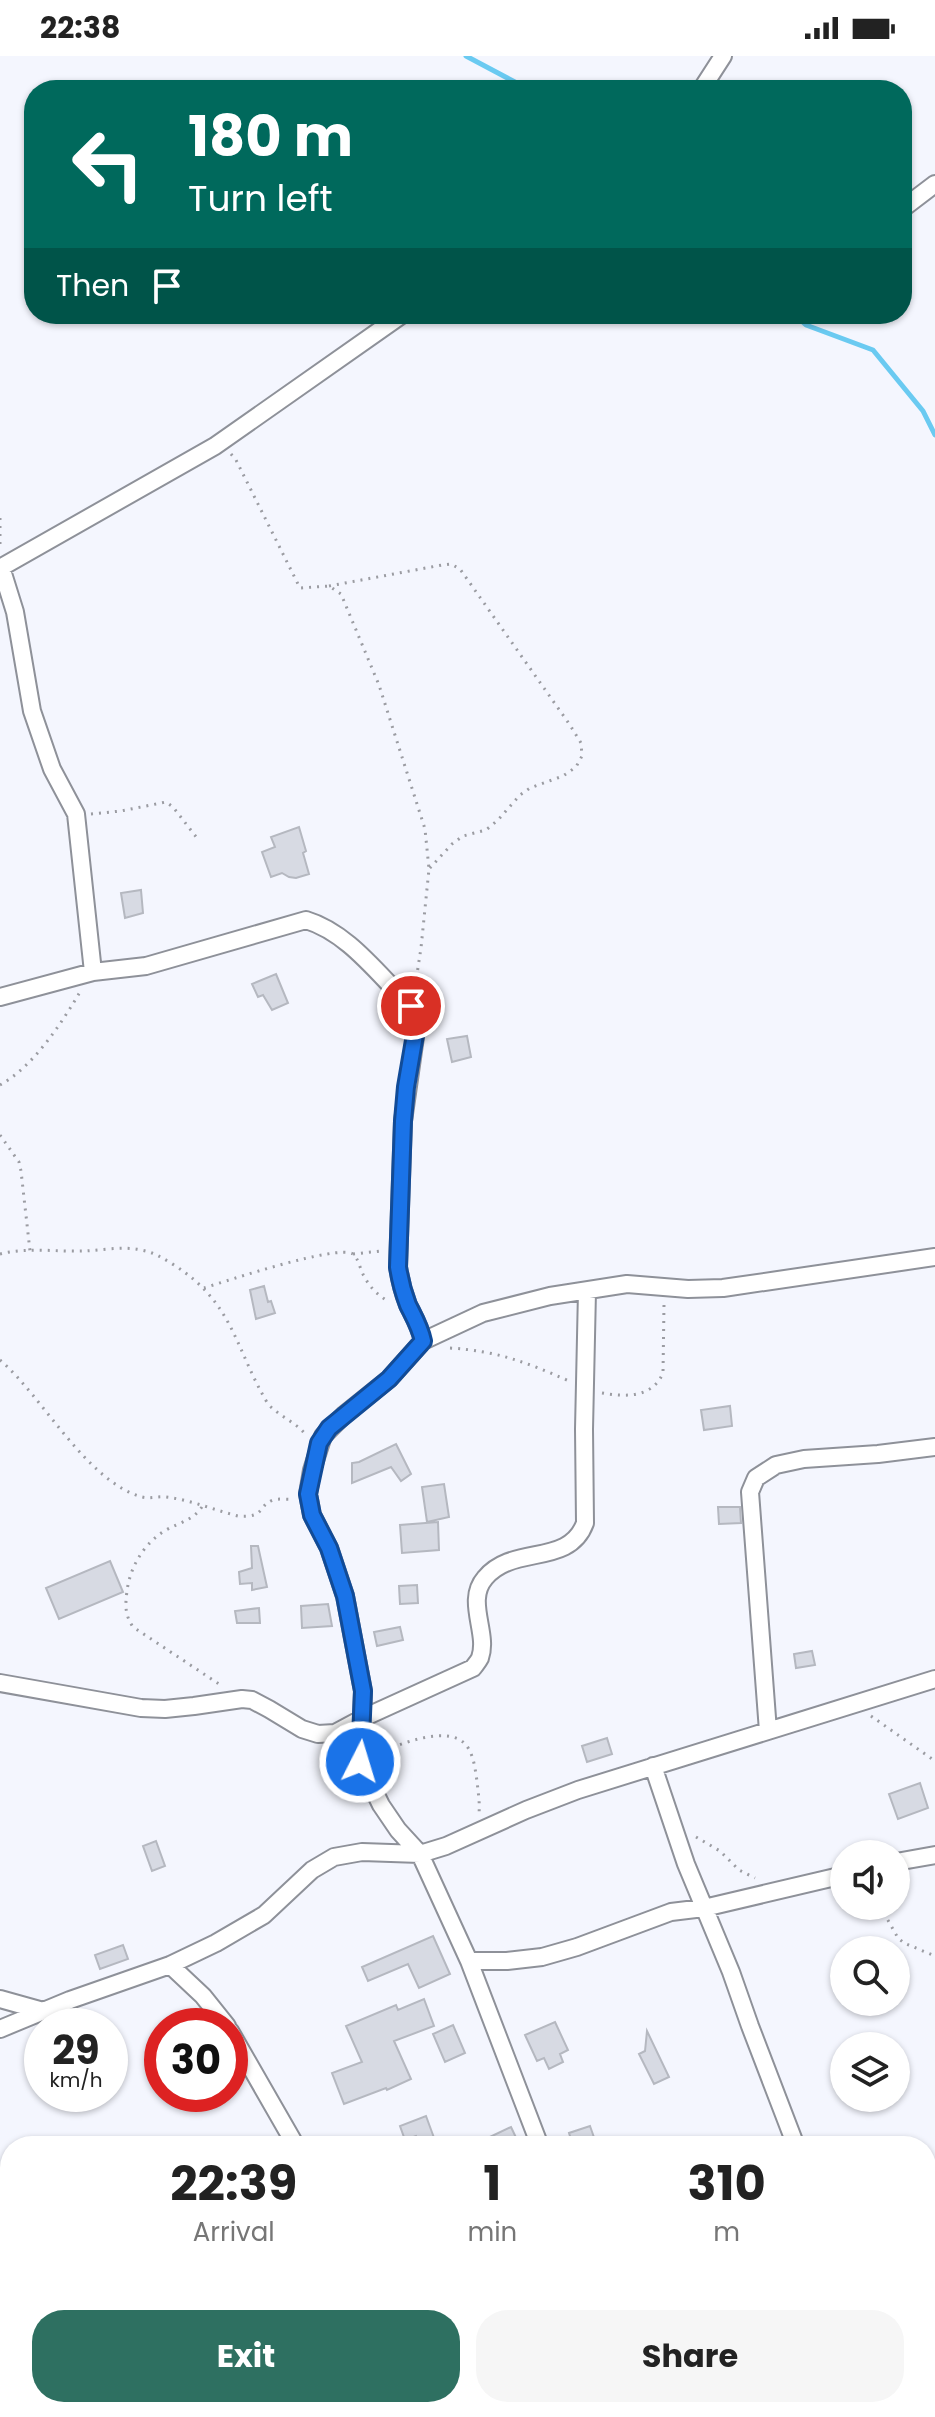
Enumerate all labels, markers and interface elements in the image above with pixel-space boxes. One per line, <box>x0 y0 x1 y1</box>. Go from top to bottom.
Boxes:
text: 22:38 <box>40 6 120 49</box>
text: 180 m <box>188 97 353 176</box>
icon: left <box>56 112 160 216</box>
text: Turn left <box>188 173 333 224</box>
text: Then <box>56 264 129 307</box>
icon: arrive <box>145 264 189 308</box>
pin <box>377 972 445 1040</box>
icon: arrive <box>389 984 433 1028</box>
position arrow <box>318 1720 402 1804</box>
map controls <box>830 1840 910 2112</box>
button: sound <box>830 1840 910 1920</box>
button: search <box>830 1936 910 2016</box>
speed limit sign: 30 <box>144 2008 248 2112</box>
text: 29 <box>52 2022 100 2078</box>
button: layers <box>830 2032 910 2112</box>
text: km/h <box>49 2066 103 2094</box>
text: 22:39 <box>170 2150 297 2217</box>
text: 1 <box>483 2150 501 2217</box>
text: 310 <box>687 2150 766 2217</box>
text: Arrival <box>193 2214 275 2250</box>
text: min <box>467 2214 517 2250</box>
text: m <box>713 2214 740 2250</box>
button: Exit <box>32 2310 460 2402</box>
button: Share <box>476 2310 904 2402</box>

